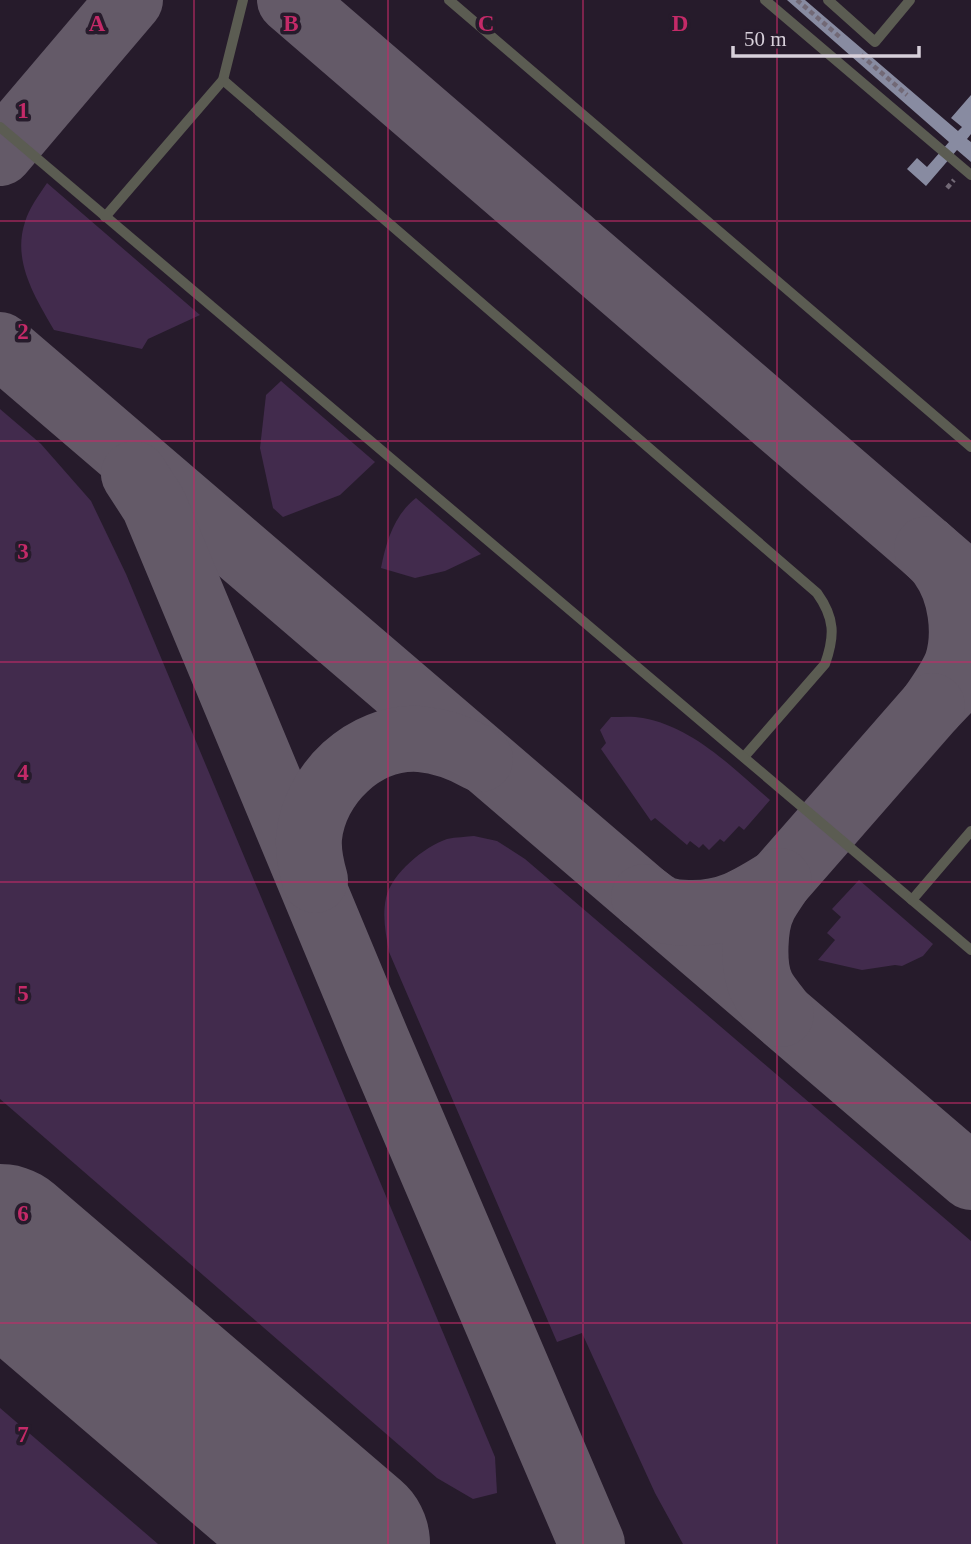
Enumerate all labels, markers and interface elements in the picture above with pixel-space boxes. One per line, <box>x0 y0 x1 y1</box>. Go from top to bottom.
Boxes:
text: A <box>89 11 106 36</box>
text: B <box>283 11 299 36</box>
text: C <box>478 11 494 36</box>
text: D <box>672 11 688 36</box>
scale bar <box>733 14 918 58</box>
text: 50 m <box>744 27 787 51</box>
text: 1 <box>17 98 29 123</box>
text: 2 <box>17 319 29 344</box>
text: 3 <box>17 539 29 564</box>
text: 4 <box>17 760 29 785</box>
text: 5 <box>17 981 29 1006</box>
text: 6 <box>17 1201 29 1226</box>
text: 7 <box>17 1422 29 1447</box>

